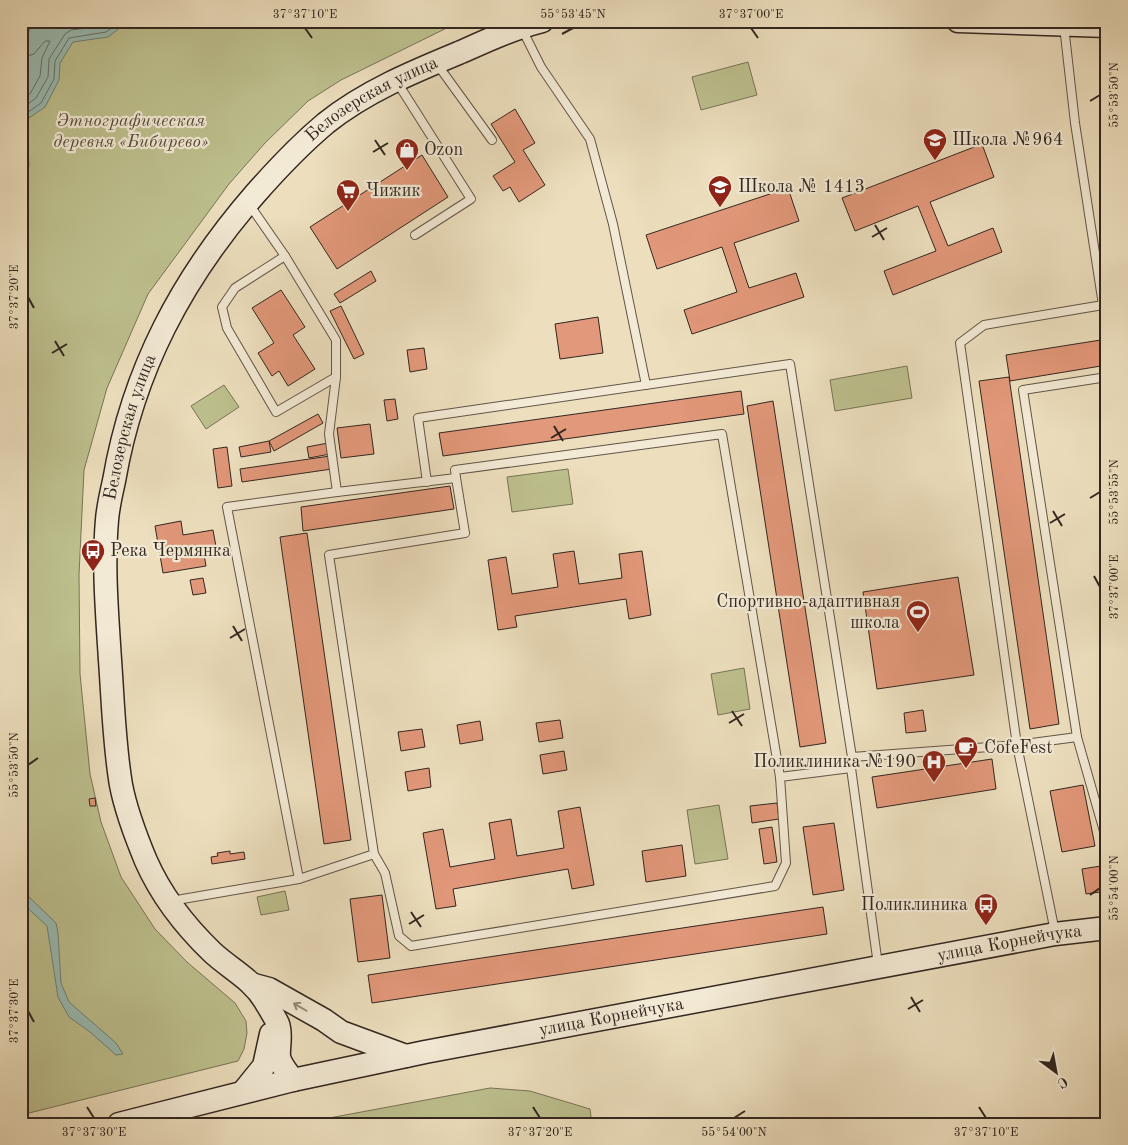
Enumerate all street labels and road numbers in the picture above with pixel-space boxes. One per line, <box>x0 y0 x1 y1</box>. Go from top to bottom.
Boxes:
street label: Белозерская улица <box>302 54 441 145</box>
street label: Белозерская улица <box>101 352 160 502</box>
street label: улица Корнейчука <box>936 922 1083 965</box>
street label: улица Корнейчука <box>538 995 685 1039</box>

